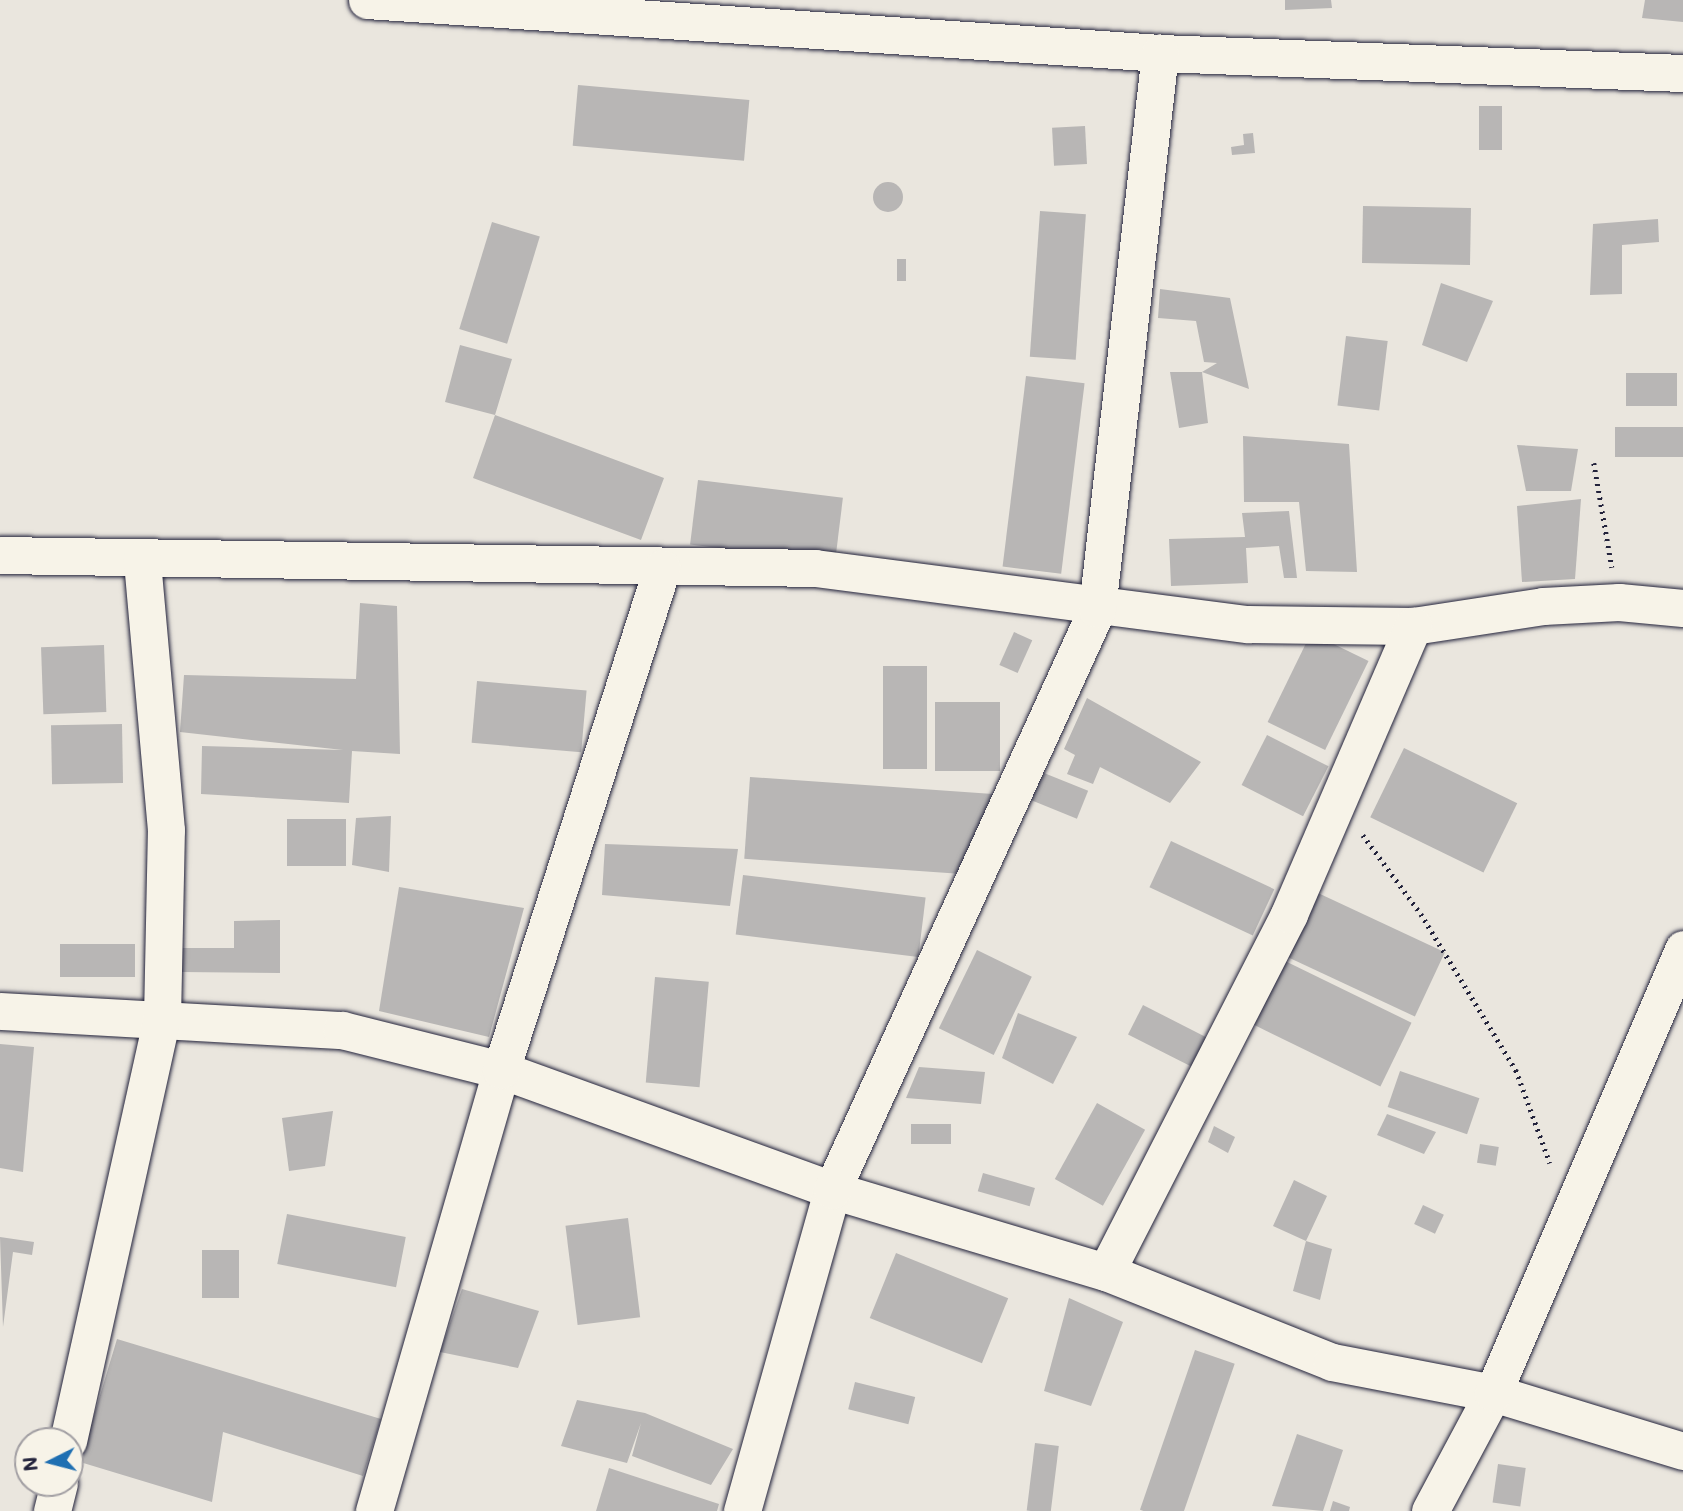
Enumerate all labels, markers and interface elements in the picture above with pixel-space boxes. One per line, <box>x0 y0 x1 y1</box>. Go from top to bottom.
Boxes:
north arrow <box>14 1427 84 1497</box>
text: N <box>16 1456 43 1473</box>

